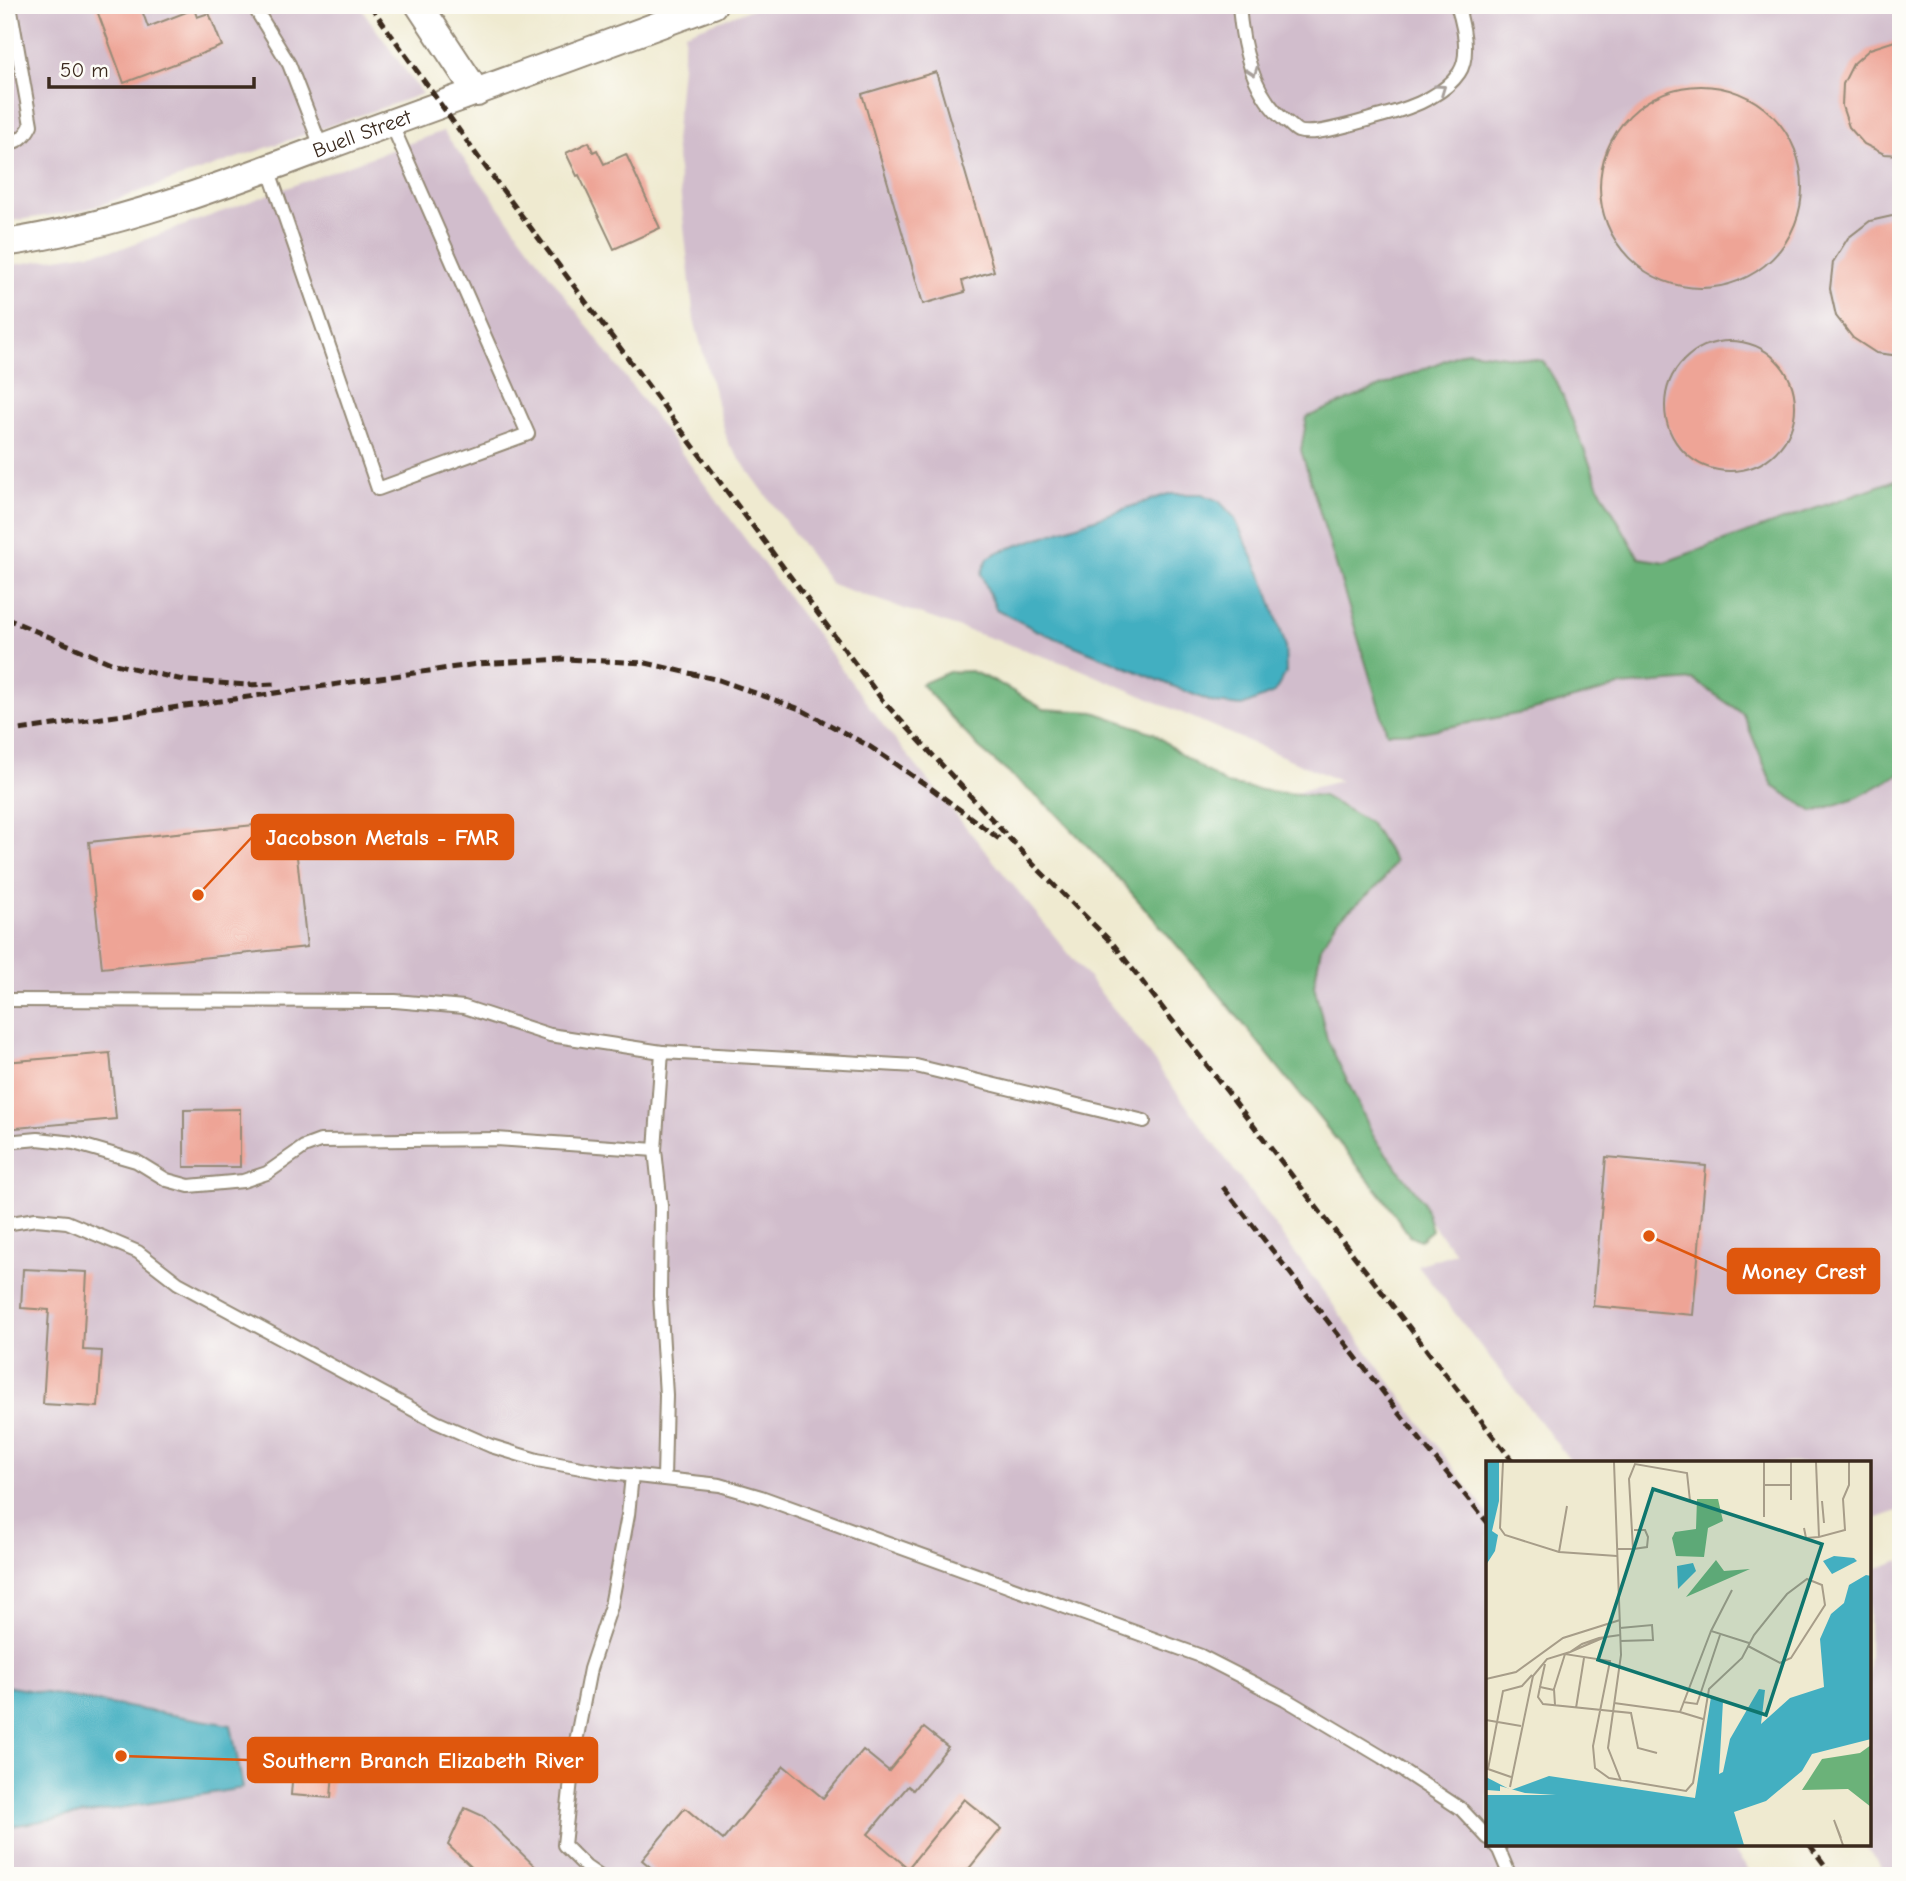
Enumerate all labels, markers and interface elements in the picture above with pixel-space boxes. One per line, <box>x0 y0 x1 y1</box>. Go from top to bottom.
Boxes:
scale bar <box>49 46 254 90</box>
text: 50 m <box>60 58 109 82</box>
one-way arrow <box>1245 65 1259 77</box>
one-way arrow <box>1433 85 1446 98</box>
street label: Buell Street <box>309 104 415 163</box>
callout: Jacobson Metals - FMR <box>252 815 513 859</box>
text: Jacobson Metals - FMR <box>266 824 499 851</box>
callout: Money Crest <box>1728 1249 1879 1293</box>
text: Money Crest <box>1742 1258 1866 1285</box>
inset map <box>1486 1461 1871 1846</box>
callout: Southern Branch Elizabeth River <box>248 1738 597 1782</box>
text: Southern Branch Elizabeth River <box>262 1747 584 1774</box>

